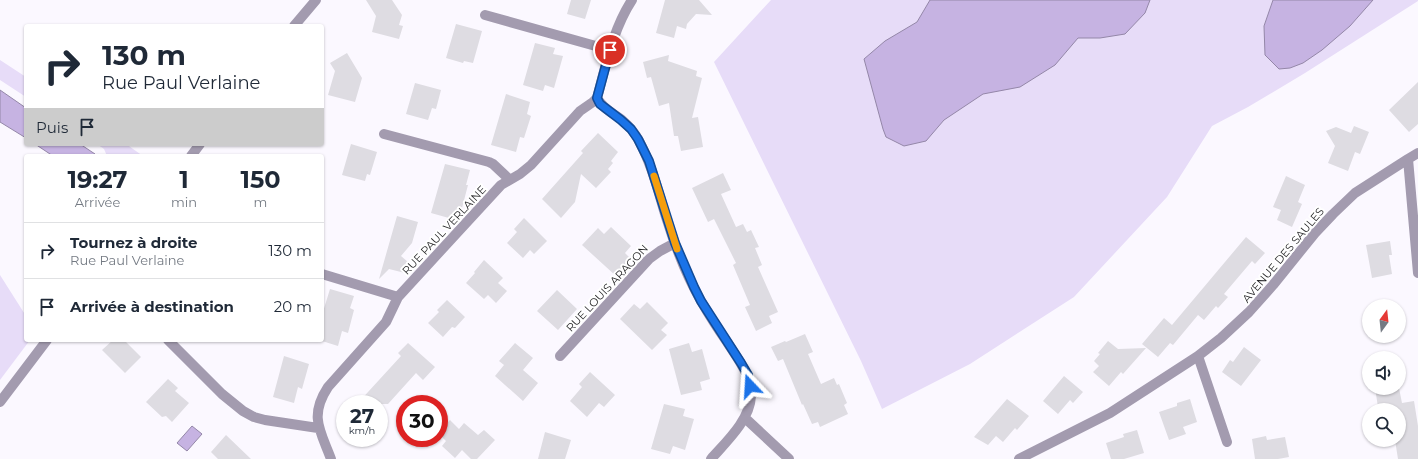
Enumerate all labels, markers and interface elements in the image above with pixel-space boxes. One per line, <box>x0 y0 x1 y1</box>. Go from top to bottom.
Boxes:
pin <box>593 33 627 67</box>
text: 130 m <box>102 38 186 72</box>
icon: arrive <box>599 39 621 61</box>
icon: right <box>36 40 88 92</box>
text: Rue Paul Verlaine <box>102 72 261 94</box>
icon: arrive <box>76 116 98 138</box>
text: Puis <box>36 118 68 137</box>
text: 19:27 <box>67 165 128 194</box>
text: 1 <box>179 165 189 194</box>
text: 150 <box>241 165 281 194</box>
street label: RUE PAUL VERLAINE <box>399 182 489 278</box>
text: Arrivée <box>75 194 120 210</box>
text: min <box>171 194 197 210</box>
text: m <box>254 194 267 210</box>
street label: AVENUE DES SAULES <box>1239 204 1327 306</box>
text: Tournez à droite <box>70 233 198 252</box>
icon: right <box>36 240 58 262</box>
text: 130 m <box>268 241 312 260</box>
street label: RUE LOUIS ARAGON <box>563 241 651 335</box>
text: Rue Paul Verlaine <box>70 252 184 268</box>
icon: arrive <box>36 296 58 318</box>
text: Arrivée à destination <box>70 297 234 316</box>
text: 20 m <box>274 297 312 316</box>
north arrow <box>1362 299 1406 343</box>
map controls <box>1362 299 1406 447</box>
button: sound <box>1362 351 1406 395</box>
position arrow <box>729 365 771 407</box>
speed limit sign: 30 <box>396 395 448 447</box>
button: search <box>1362 403 1406 447</box>
text: 27 <box>350 404 374 428</box>
text: km/h <box>349 424 375 437</box>

